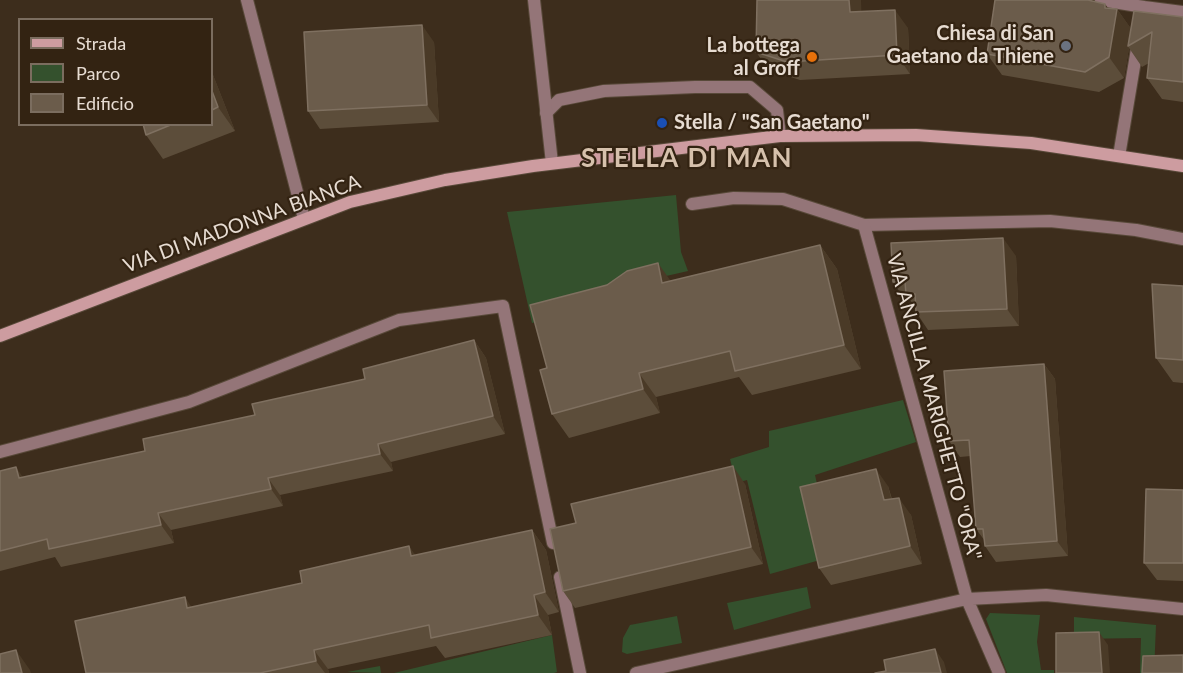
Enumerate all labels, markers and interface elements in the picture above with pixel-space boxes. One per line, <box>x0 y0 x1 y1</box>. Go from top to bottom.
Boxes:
legend <box>18 18 213 126</box>
place label: Chiesa di San Gaetano da Thiene <box>886 22 1054 69</box>
text: Strada <box>76 32 126 54</box>
place label: La bottega al Groff <box>707 34 800 81</box>
marker: Chiesa di San Gaetano da Thiene <box>1059 39 1073 53</box>
marker: La bottega al Groff <box>805 50 819 64</box>
text: Parco <box>76 62 120 84</box>
text: Edificio <box>76 92 134 114</box>
place label: Stella / "San Gaetano" <box>674 111 870 135</box>
marker: Stella / "San Gaetano" <box>655 116 669 130</box>
district label: STELLA DI MAN <box>581 143 793 175</box>
street label: VIA DI MADONNA BIANCA <box>120 170 364 278</box>
street label: VIA ANCILLA MARIGHETTO "ORA" <box>881 251 987 563</box>

